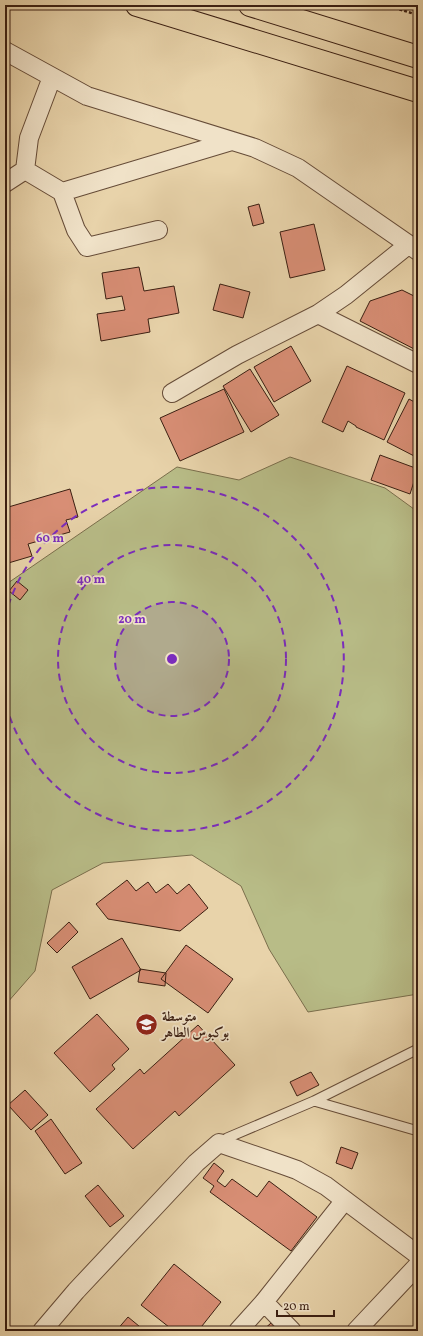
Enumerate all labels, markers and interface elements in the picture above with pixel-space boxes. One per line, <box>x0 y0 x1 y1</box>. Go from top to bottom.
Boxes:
text: 60 m <box>36 531 64 547</box>
text: 40 m <box>77 572 106 588</box>
text: 20 m <box>118 612 146 628</box>
centre of rings <box>165 652 179 666</box>
place label: متوسطة بوكبوس الطاهر <box>160 1008 229 1043</box>
school or university icon: متوسطة بوكبوس الطاهر <box>134 1011 160 1037</box>
scale bar <box>277 1292 334 1318</box>
text: 20 m <box>283 1299 310 1315</box>

